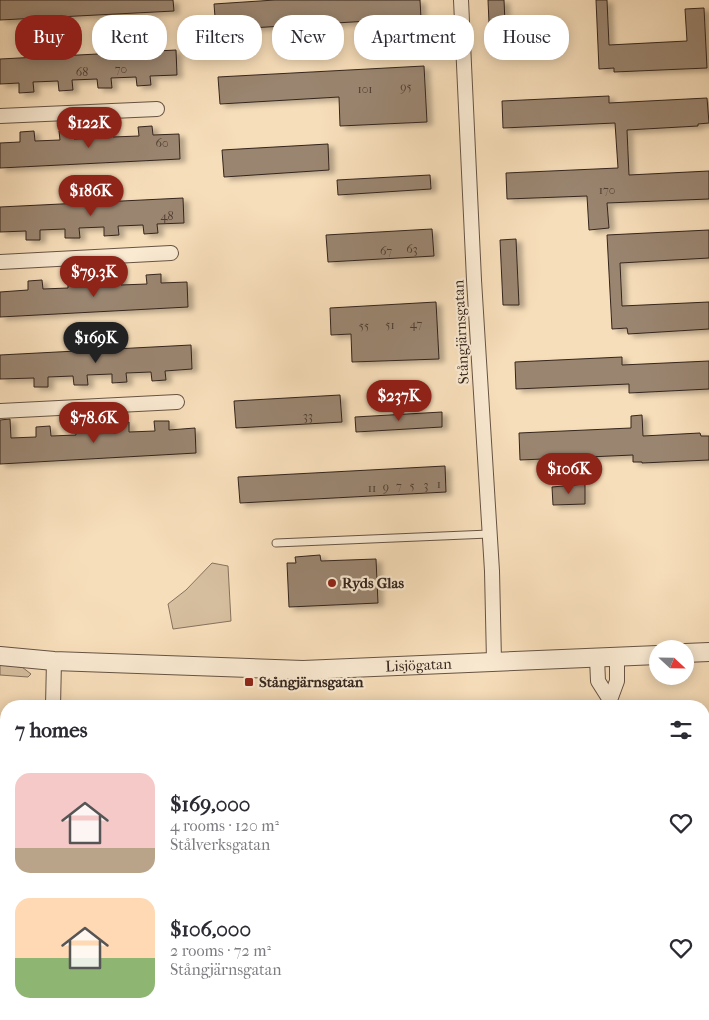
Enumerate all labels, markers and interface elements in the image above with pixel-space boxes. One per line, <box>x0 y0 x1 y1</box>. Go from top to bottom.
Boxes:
chip: Buy <box>15 15 82 60</box>
chip: Rent <box>92 15 167 60</box>
chip: Filters <box>177 15 262 60</box>
chip: New <box>272 15 344 60</box>
chip: Apartment <box>354 15 474 60</box>
chip: House <box>484 15 569 60</box>
house number: 70 <box>115 62 127 76</box>
house number: 68 <box>76 65 88 79</box>
house number: 95 <box>400 80 412 94</box>
house number: 101 <box>357 82 373 96</box>
pin: $122K <box>54 106 124 149</box>
text: $122K <box>68 113 110 132</box>
house number: 60 <box>155 136 169 150</box>
pin: $186K <box>56 174 126 217</box>
text: $186K <box>70 181 112 200</box>
house number: 170 <box>599 183 615 197</box>
house number: 48 <box>160 209 174 223</box>
house number: 63 <box>406 242 418 256</box>
house number: 67 <box>380 244 392 258</box>
pin: $79.3K <box>53 256 135 298</box>
text: $79.3K <box>71 262 117 281</box>
street label: Stångjärnsgatan <box>449 279 473 385</box>
house number: 47 <box>410 317 422 331</box>
house number: 51 <box>385 318 395 332</box>
house number: 55 <box>359 319 369 333</box>
pin: $169K <box>61 322 131 364</box>
text: $169K <box>74 328 118 347</box>
pin: $237K <box>364 380 434 422</box>
text: $237K <box>378 386 420 405</box>
pin: $78.6K <box>53 402 135 444</box>
text: $78.6K <box>70 408 118 427</box>
house number: 33 <box>303 409 313 423</box>
pin: $106K <box>534 452 604 495</box>
text: $106K <box>547 459 591 478</box>
house number: 1 <box>437 477 441 491</box>
house number: 3 <box>424 478 429 492</box>
house number: 7 <box>396 479 402 493</box>
house number: 5 <box>409 479 415 493</box>
house number: 9 <box>383 480 389 494</box>
house number: 11 <box>368 481 376 495</box>
place label: Ryds Glas <box>342 574 404 592</box>
marker: Ryds Glas <box>326 577 338 589</box>
north arrow <box>649 640 694 685</box>
map controls <box>649 640 694 685</box>
street label: Lisjögatan <box>385 655 452 676</box>
place label: Stångjärnsgatan <box>259 673 364 691</box>
marker: Stångjärnsgatan <box>243 676 255 688</box>
icon: filters <box>667 716 695 744</box>
text: 7 homes <box>15 718 87 742</box>
text: $169,000 <box>170 792 250 816</box>
icon: home <box>55 793 115 853</box>
icon: heart <box>667 809 695 837</box>
text: 4 rooms · 120 m² <box>170 816 279 835</box>
text: Stålverksgatan <box>170 835 270 854</box>
text: $106,000 <box>170 917 251 941</box>
icon: home <box>55 918 115 978</box>
icon: heart <box>667 934 695 962</box>
text: 2 rooms · 72 m² <box>170 941 271 960</box>
text: Stångjärnsgatan <box>170 960 281 979</box>

